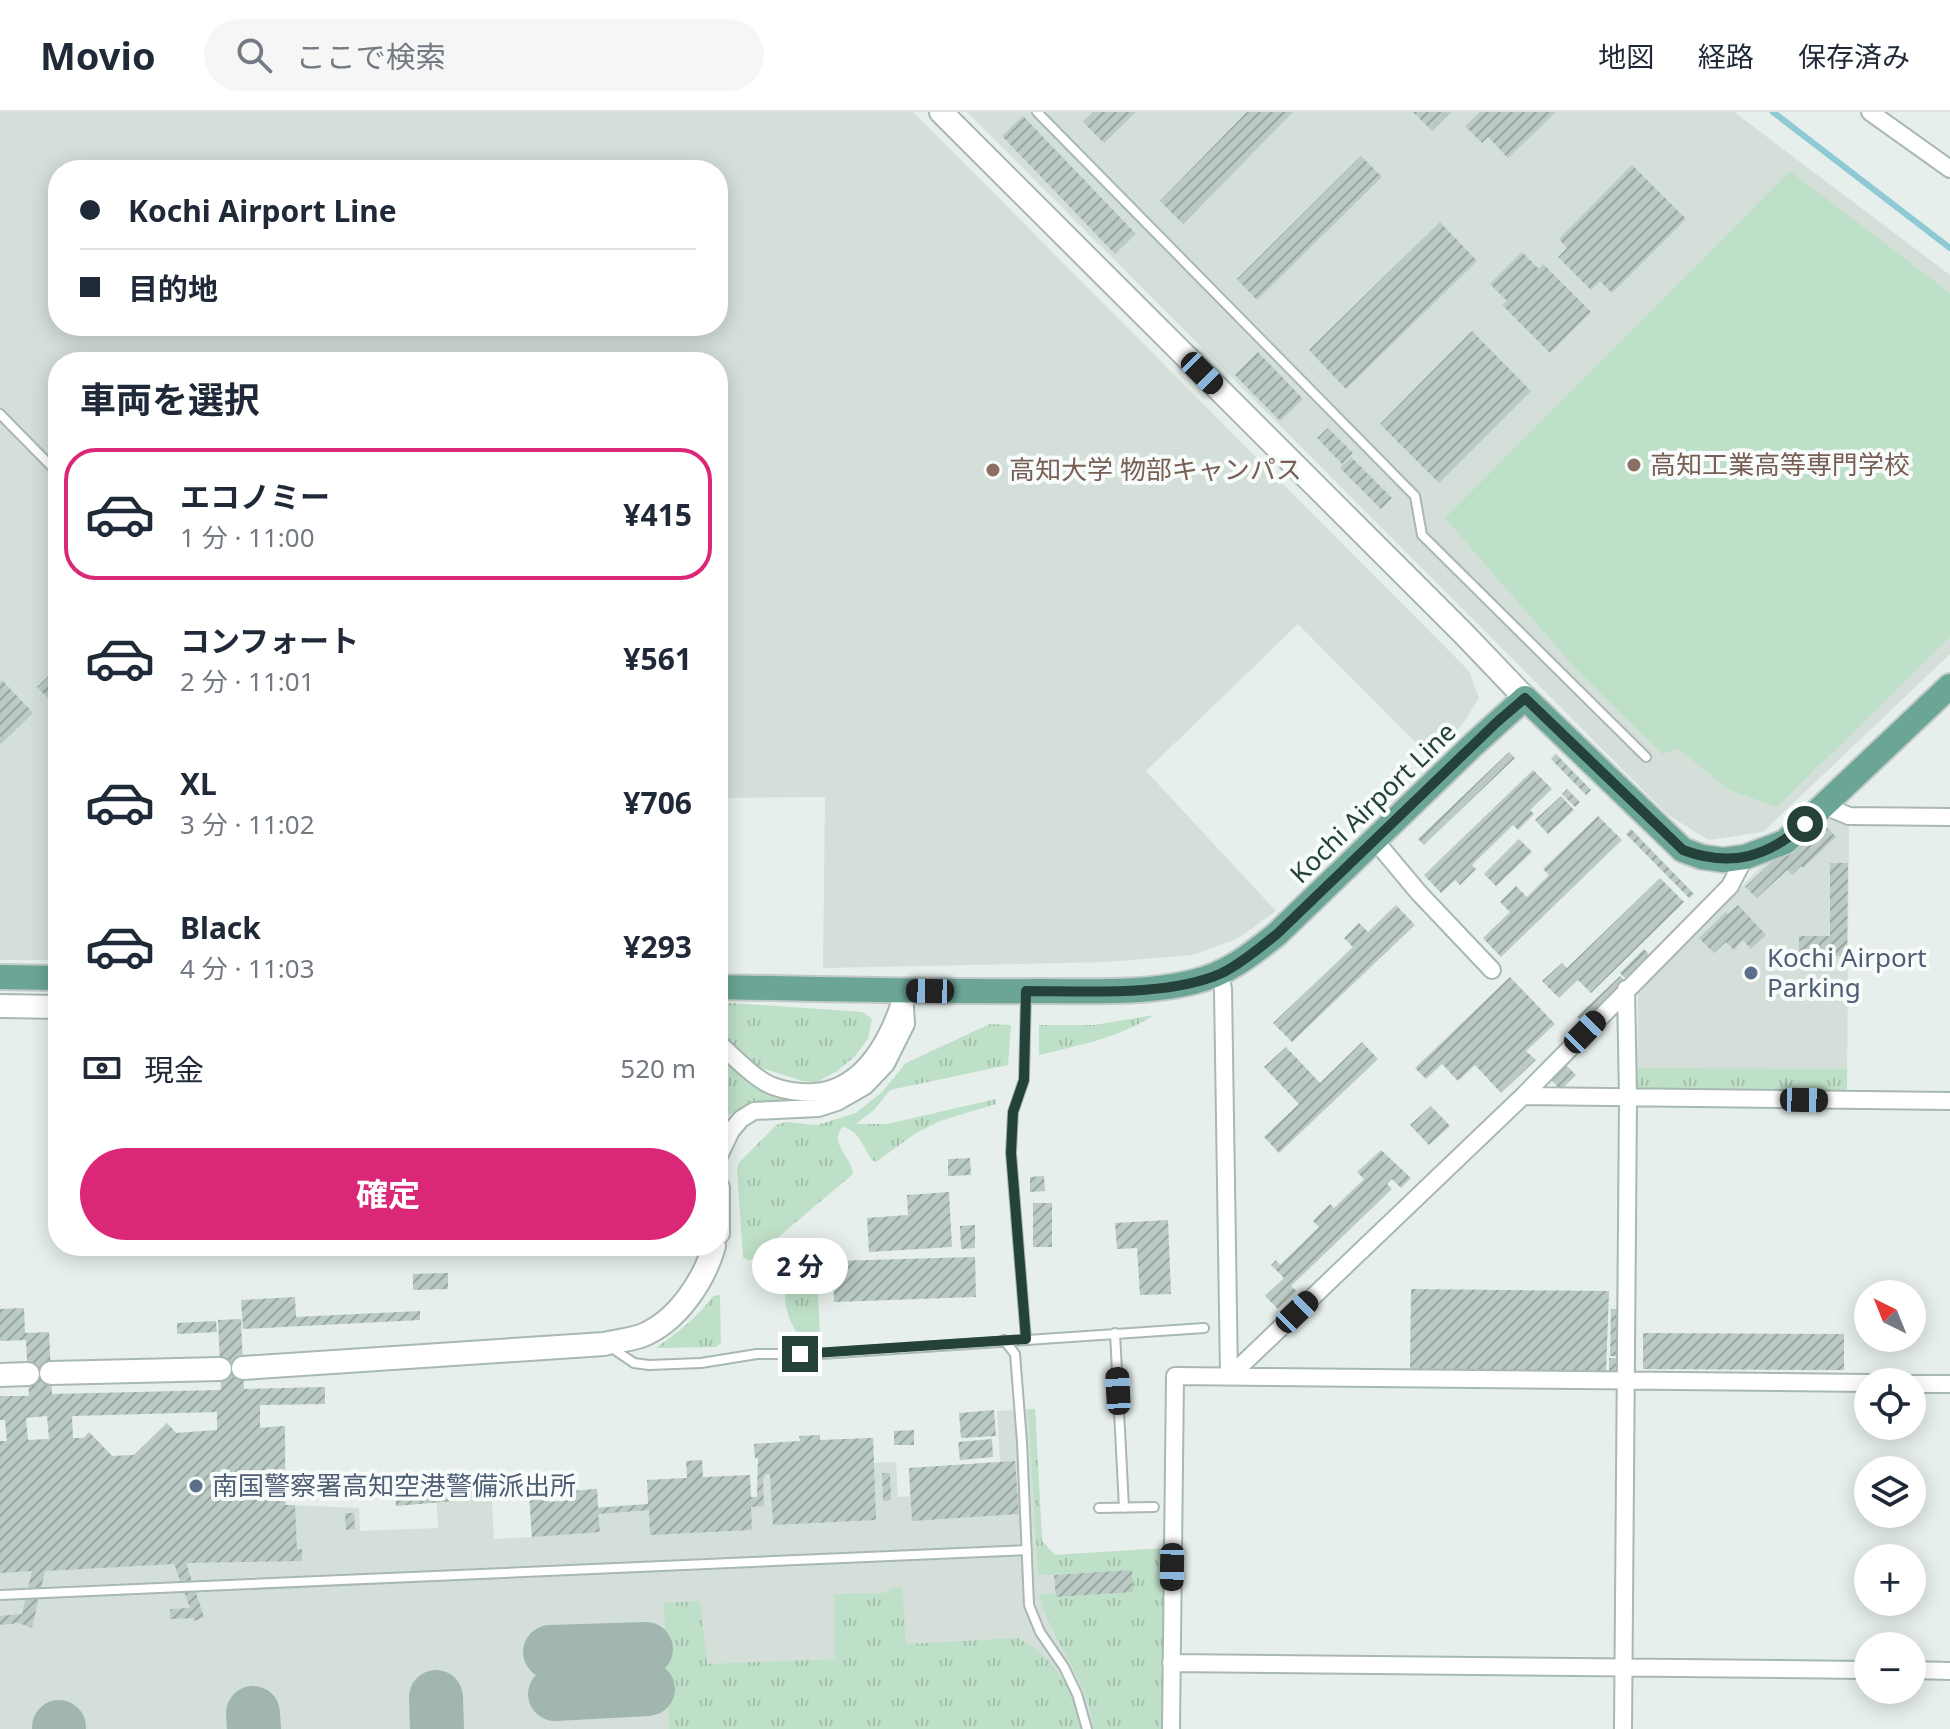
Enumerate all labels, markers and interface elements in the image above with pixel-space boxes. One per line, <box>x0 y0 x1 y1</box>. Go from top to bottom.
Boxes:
search box <box>204 19 764 91</box>
text: Movio <box>40 29 156 81</box>
icon: search <box>232 33 276 77</box>
text: ここで検索 <box>296 36 446 77</box>
text: 地図 <box>1598 37 1654 75</box>
text: 経路 <box>1698 37 1754 75</box>
text: 保存済み <box>1798 37 1910 75</box>
text: Kochi Airport Line <box>128 190 397 231</box>
text: 目的地 <box>128 268 218 309</box>
car <box>1177 348 1227 398</box>
text: 車両を選択 <box>80 375 260 424</box>
place label: 高知工業高等専門学校 <box>1650 446 1910 482</box>
place label: 高知大学 物部キャンパス <box>1009 451 1302 487</box>
marker: 高知工業高等専門学校 <box>1625 456 1643 474</box>
marker: 高知大学 物部キャンパス <box>984 461 1002 479</box>
text: エコノミー <box>180 476 330 517</box>
icon: car <box>84 478 156 550</box>
text: ¥415 <box>623 494 692 535</box>
text: 1 分 · 11:00 <box>180 519 315 555</box>
text: コンフォート <box>180 620 359 661</box>
icon: car <box>84 622 156 694</box>
text: ¥561 <box>623 638 692 679</box>
text: 2 分 · 11:01 <box>180 663 315 699</box>
street label: Kochi Airport Line <box>1282 714 1463 891</box>
text: XL <box>180 763 217 804</box>
icon: car <box>84 766 156 838</box>
text: ¥706 <box>623 782 692 823</box>
text: 3 分 · 11:02 <box>180 806 315 842</box>
route start <box>1787 806 1823 842</box>
text: Black <box>180 907 261 948</box>
icon: car <box>84 910 156 982</box>
text: ¥293 <box>623 926 692 967</box>
place label: Kochi Airport Parking <box>1767 939 1927 1005</box>
text: 4 分 · 11:03 <box>180 950 315 986</box>
marker: Kochi Airport Parking <box>1742 964 1760 982</box>
car <box>906 979 954 1003</box>
car <box>1560 1006 1610 1058</box>
icon: cash <box>80 1046 124 1090</box>
text: 現金 <box>144 1049 204 1090</box>
text: 520 m <box>620 1050 696 1086</box>
car <box>1780 1088 1828 1112</box>
button: 確定 <box>80 1148 696 1240</box>
callout: 2 分 <box>752 1238 848 1294</box>
text: 2 分 <box>776 1248 824 1284</box>
north arrow <box>1854 1280 1926 1352</box>
map controls <box>1854 1280 1926 1704</box>
car <box>1271 1287 1323 1337</box>
route end <box>782 1336 818 1372</box>
car <box>1105 1366 1131 1416</box>
button: locate <box>1854 1368 1926 1440</box>
button: layers <box>1854 1456 1926 1528</box>
place label: 南国警察署高知空港警備派出所 <box>212 1467 576 1503</box>
marker: 南国警察署高知空港警備派出所 <box>187 1477 205 1495</box>
car <box>1160 1543 1184 1591</box>
button: + <box>1854 1544 1926 1616</box>
button: − <box>1854 1632 1926 1704</box>

